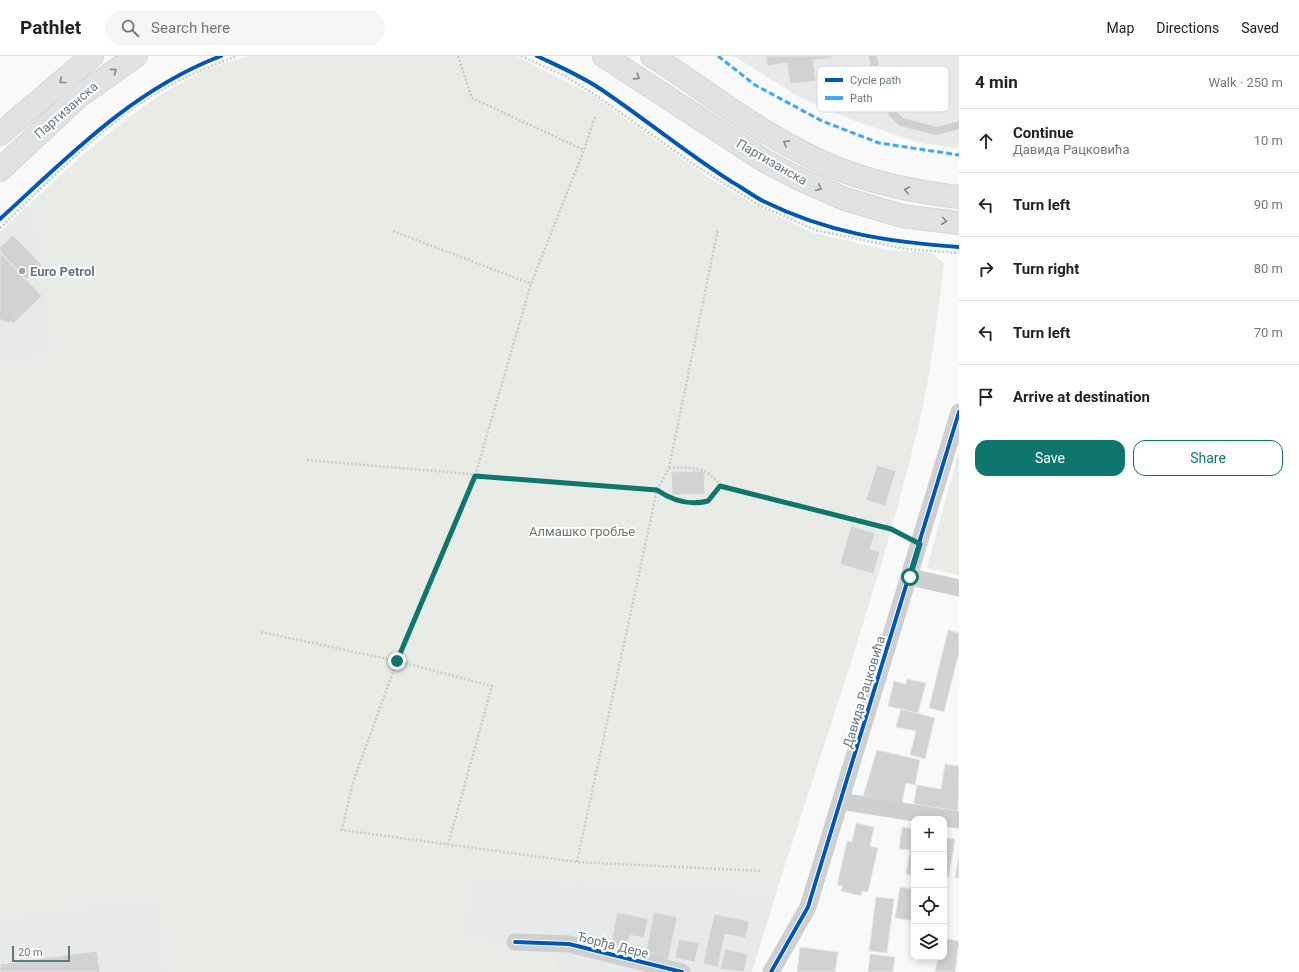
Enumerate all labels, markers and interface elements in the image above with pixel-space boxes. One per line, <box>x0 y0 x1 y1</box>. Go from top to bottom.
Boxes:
search box <box>105 10 385 46</box>
text: Pathlet <box>20 16 81 39</box>
icon: search <box>119 17 141 39</box>
text: Search here <box>151 19 230 37</box>
text: Map <box>1107 20 1134 36</box>
text: Directions <box>1156 20 1219 36</box>
text: Saved <box>1241 20 1279 36</box>
legend <box>817 66 949 112</box>
one-way arrow <box>109 69 116 76</box>
one-way arrow <box>633 72 640 79</box>
text: 4 min <box>975 72 1018 92</box>
text: Cycle path <box>850 74 901 87</box>
text: Walk · 250 m <box>1208 75 1283 90</box>
one-way arrow <box>59 76 66 83</box>
street label: Партизанска <box>31 78 101 142</box>
text: Path <box>850 92 873 105</box>
text: Continue <box>1013 124 1074 142</box>
icon: ahead <box>975 130 997 152</box>
text: 10 m <box>1254 133 1283 148</box>
street label: Партизанска <box>734 136 810 188</box>
one-way arrow <box>783 140 790 147</box>
text: Давида Рацковића <box>1013 142 1130 157</box>
one-way arrow <box>815 183 823 191</box>
one-way arrow <box>903 186 910 194</box>
icon: left <box>975 194 997 216</box>
text: Turn left <box>1013 196 1070 214</box>
text: 90 m <box>1254 197 1283 212</box>
one-way arrow <box>941 216 947 225</box>
icon: right <box>975 258 997 280</box>
text: Turn right <box>1013 260 1079 278</box>
text: 80 m <box>1254 261 1283 276</box>
place label: Euro Petrol <box>30 264 95 279</box>
marker: Euro Petrol <box>17 266 27 276</box>
icon: left <box>975 322 997 344</box>
text: Turn left <box>1013 324 1070 342</box>
text: 70 m <box>1254 325 1283 340</box>
icon: arrive <box>975 386 997 408</box>
text: Arrive at destination <box>1013 388 1150 406</box>
button: Save <box>975 440 1125 476</box>
button: Share <box>1133 440 1283 476</box>
park label: Алмашко гробље <box>529 524 635 539</box>
route start <box>901 568 919 586</box>
street label: Давида Рацковића <box>840 634 888 750</box>
route end <box>388 652 406 670</box>
map controls <box>911 816 947 960</box>
button: + <box>911 816 947 852</box>
button: − <box>911 852 947 888</box>
button: locate <box>911 888 947 924</box>
button: layers <box>911 924 947 960</box>
street label: Ђорђа Дере <box>576 929 650 961</box>
scale bar <box>12 944 70 963</box>
text: 20 m <box>18 946 43 959</box>

